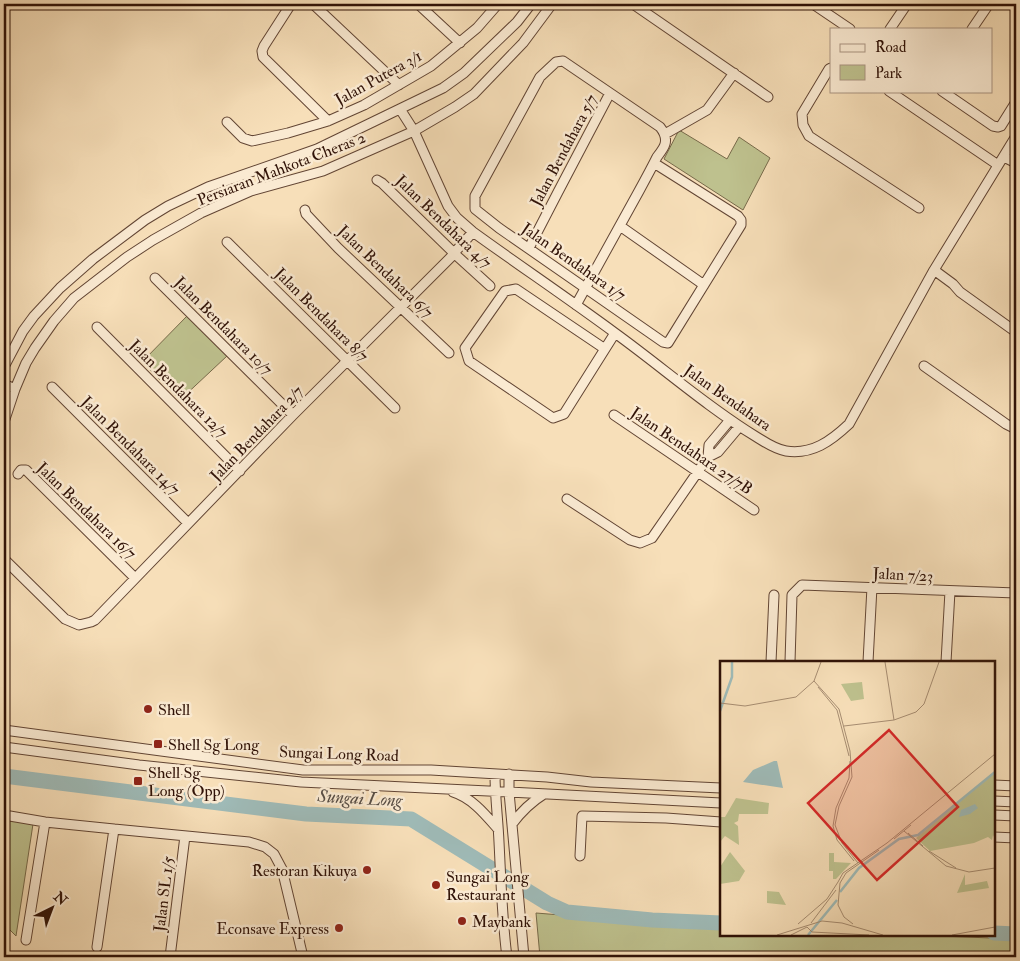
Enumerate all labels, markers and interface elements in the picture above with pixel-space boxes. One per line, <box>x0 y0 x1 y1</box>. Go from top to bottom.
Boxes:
legend <box>830 28 992 92</box>
text: Road <box>875 38 907 57</box>
street label: Jalan Putera 3/1 <box>331 46 426 111</box>
text: Park <box>875 64 902 83</box>
street label: Jalan Bendahara 5/7 <box>525 90 603 211</box>
street label: Persiaran Mahkota Cheras 2 <box>194 128 368 210</box>
street label: Jalan Bendahara 4/7 <box>390 170 496 274</box>
street label: Jalan Bendahara 1/7 <box>516 218 630 306</box>
street label: Jalan Bendahara 6/7 <box>332 220 438 324</box>
street label: Jalan Bendahara 8/7 <box>269 263 373 367</box>
street label: Jalan Bendahara 10/7 <box>168 272 277 380</box>
street label: Jalan Bendahara 12/7 <box>123 335 232 443</box>
street label: Jalan Bendahara <box>678 360 775 436</box>
street label: Jalan Bendahara 2/7 <box>205 381 309 487</box>
street label: Jalan Bendahara 14/7 <box>75 391 184 501</box>
street label: Jalan Bendahara 27/7B <box>625 402 756 500</box>
street label: Jalan Bendahara 16/7 <box>31 457 141 565</box>
street label: Jalan 7/23 <box>871 563 934 588</box>
inset map <box>720 661 995 936</box>
place label: Shell <box>158 700 190 720</box>
marker: Shell <box>142 703 154 715</box>
place label: Shell Sg Long <box>168 735 260 755</box>
marker: Shell Sg Long <box>152 738 164 750</box>
street label: Sungai Long Road <box>279 742 399 766</box>
place label: Shell Sg Long (Opp) <box>148 763 225 802</box>
marker: Shell Sg Long (Opp) <box>132 775 144 787</box>
water label: Sungai Long <box>316 785 404 812</box>
street label: Jalan SL 1/5 <box>149 855 180 934</box>
place label: Restoran Kikuya <box>252 861 357 881</box>
marker: Restoran Kikuya <box>361 864 373 876</box>
place label: Sungai Long Restaurant <box>446 867 530 905</box>
marker: Sungai Long Restaurant <box>430 879 442 891</box>
north arrow <box>28 884 78 934</box>
text: N <box>49 888 71 910</box>
place label: Maybank <box>472 912 532 932</box>
marker: Maybank <box>456 915 468 927</box>
place label: Econsave Express <box>216 919 329 940</box>
marker: Econsave Express <box>333 922 345 934</box>

